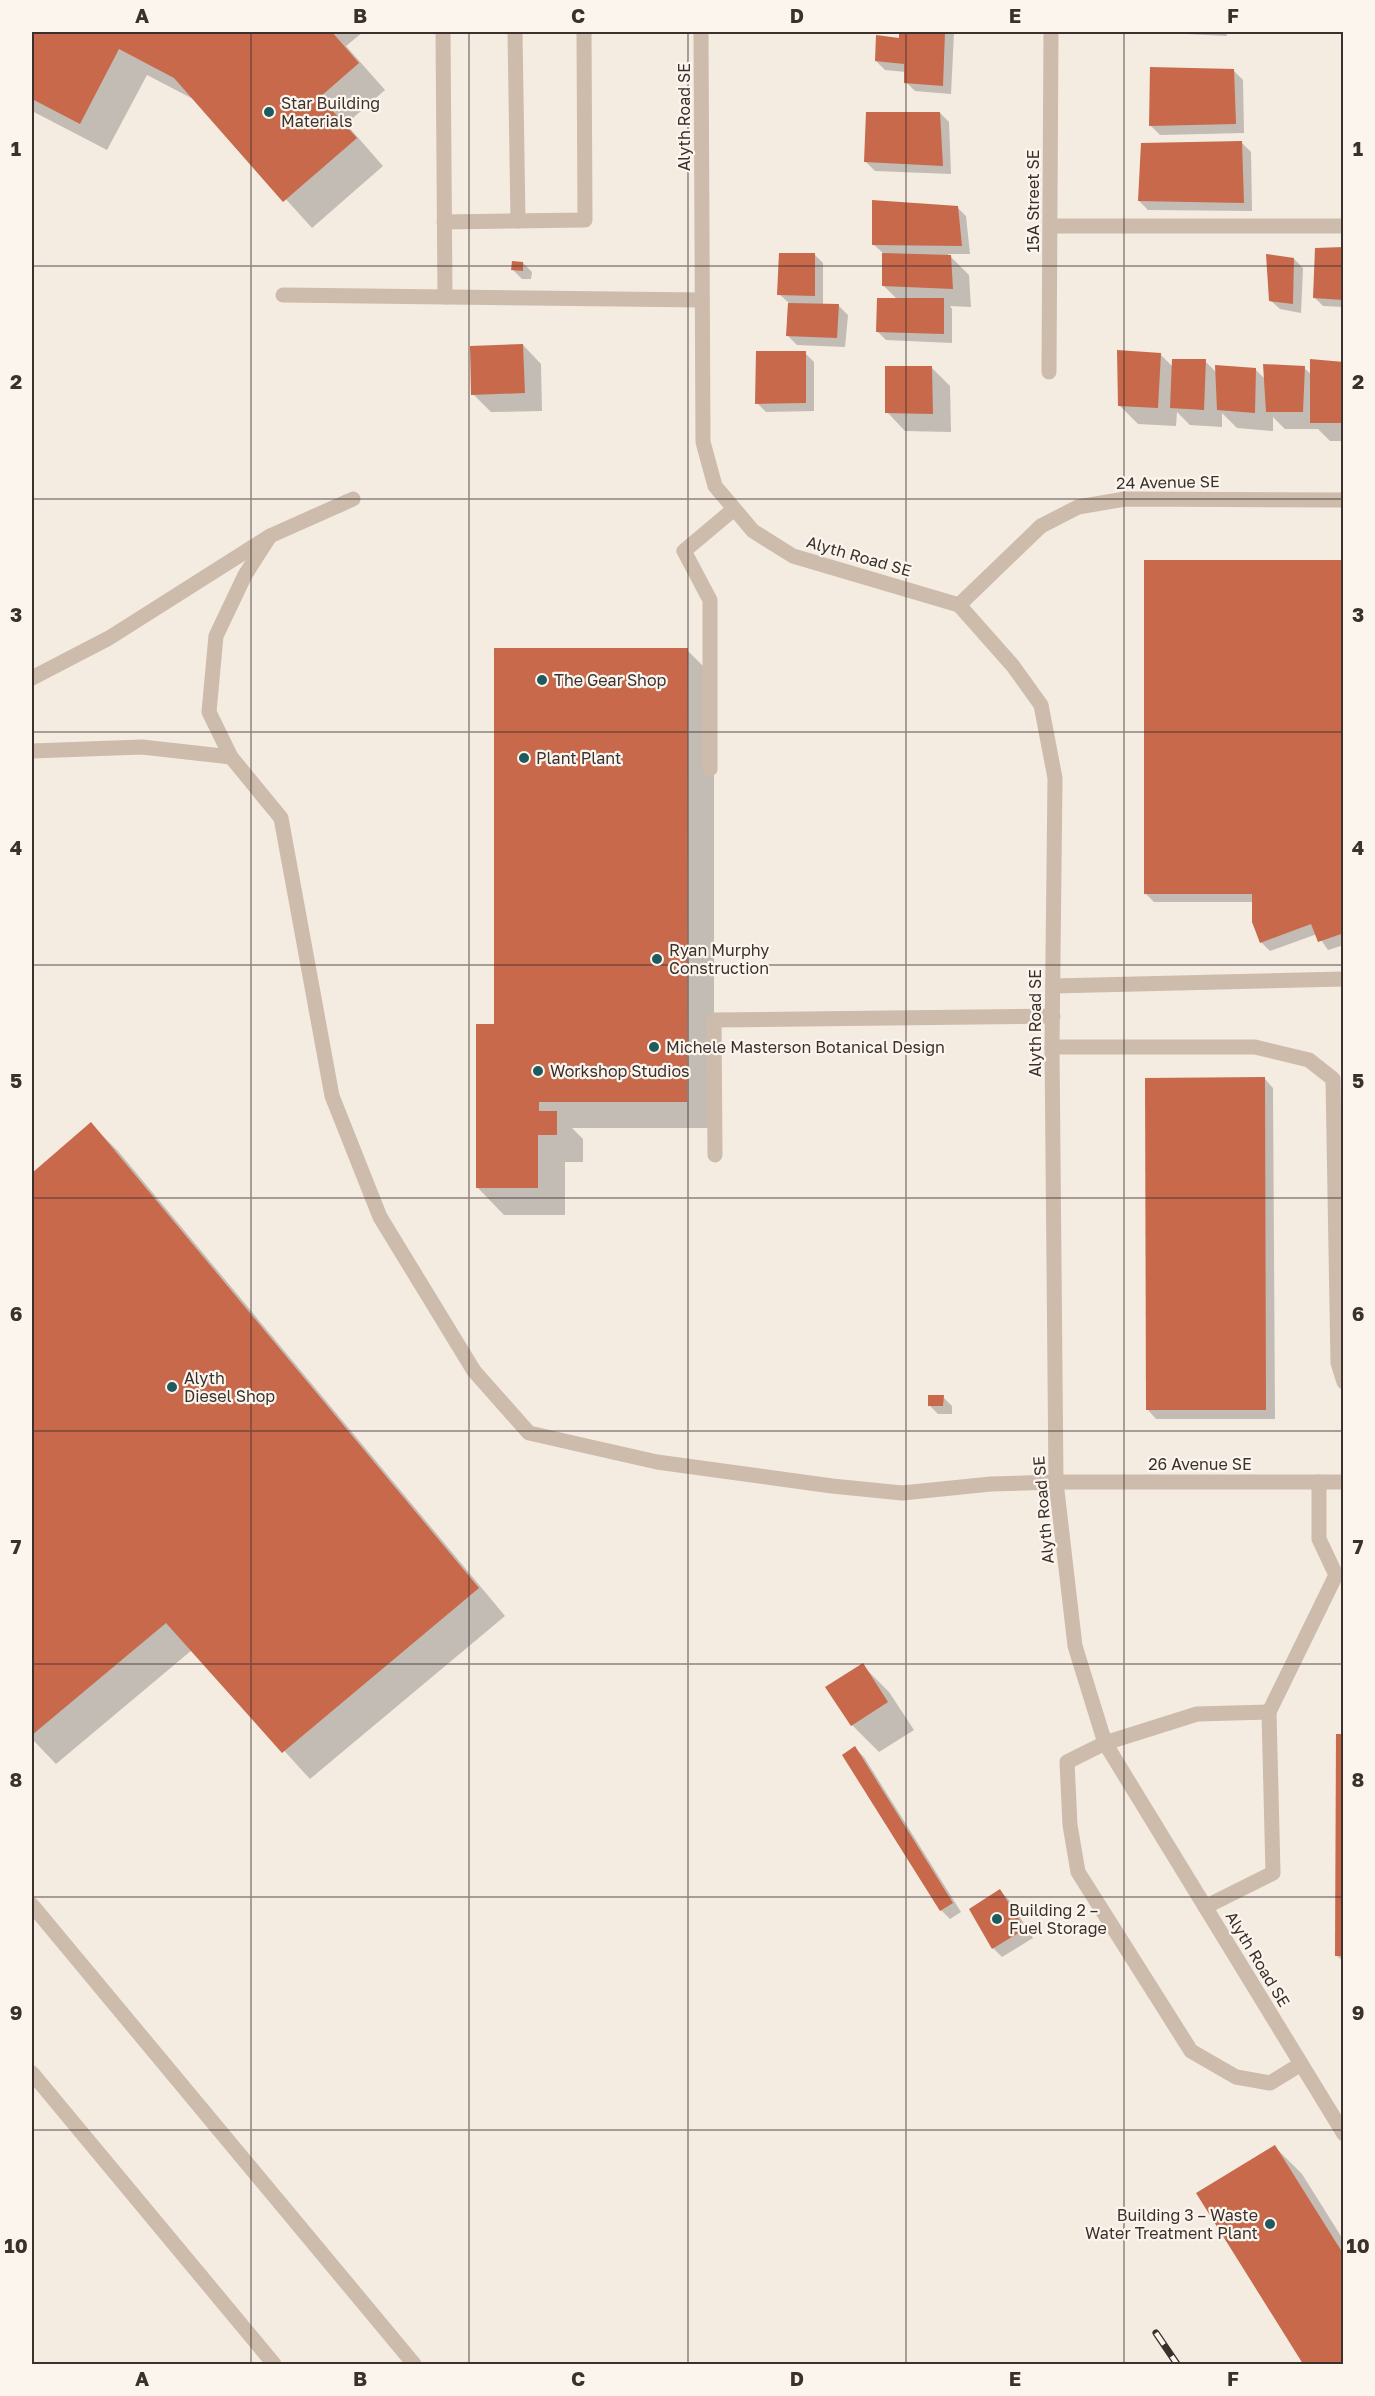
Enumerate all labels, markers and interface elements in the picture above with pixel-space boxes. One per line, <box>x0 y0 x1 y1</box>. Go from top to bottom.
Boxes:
text: A <box>135 3 149 27</box>
text: B <box>353 3 367 27</box>
text: C <box>571 3 585 27</box>
text: D <box>790 3 804 27</box>
text: E <box>1009 3 1021 27</box>
text: F <box>1227 3 1239 27</box>
street label: Alyth Road SE <box>674 63 694 171</box>
place label: Star Building Materials <box>281 93 380 131</box>
marker: Star Building Materials <box>262 105 276 119</box>
text: 1 <box>11 136 21 160</box>
text: 1 <box>1353 136 1363 160</box>
street label: 15A Street SE <box>1023 149 1043 253</box>
text: 2 <box>10 369 22 393</box>
text: 2 <box>1352 369 1364 393</box>
street label: 24 Avenue SE <box>1116 471 1220 493</box>
street label: Alyth Road SE <box>804 531 914 581</box>
text: 3 <box>10 602 22 626</box>
text: 3 <box>1352 602 1364 626</box>
place label: The Gear Shop <box>554 670 667 690</box>
marker: The Gear Shop <box>535 673 549 687</box>
place label: Plant Plant <box>536 748 621 768</box>
marker: Plant Plant <box>517 751 531 765</box>
text: 4 <box>10 835 22 859</box>
text: 4 <box>1352 835 1364 859</box>
place label: Ryan Murphy Construction <box>669 940 769 978</box>
marker: Ryan Murphy Construction <box>650 952 664 966</box>
street label: Alyth Road SE <box>1025 969 1045 1077</box>
place label: Michele Masterson Botanical Design <box>666 1037 945 1057</box>
marker: Michele Masterson Botanical Design <box>647 1040 661 1054</box>
place label: Workshop Studios <box>550 1061 690 1081</box>
marker: Workshop Studios <box>531 1064 545 1078</box>
text: 5 <box>10 1068 22 1092</box>
text: 5 <box>1352 1068 1364 1092</box>
text: 6 <box>10 1301 22 1325</box>
text: 6 <box>1352 1301 1364 1325</box>
place label: Alyth Diesel Shop <box>184 1368 275 1406</box>
marker: Alyth Diesel Shop <box>165 1380 179 1394</box>
street label: 26 Avenue SE <box>1148 1454 1252 1474</box>
street label: Alyth Road SE <box>1028 1455 1058 1565</box>
text: 7 <box>11 1534 22 1558</box>
text: 7 <box>1353 1534 1364 1558</box>
text: 8 <box>10 1767 22 1791</box>
text: 8 <box>1352 1767 1364 1791</box>
place label: Building 2 – Fuel Storage <box>1009 1900 1107 1938</box>
street label: Alyth Road SE <box>1222 1908 1294 2010</box>
marker: Building 2 – Fuel Storage <box>990 1912 1004 1926</box>
text: 9 <box>10 2000 22 2024</box>
text: 9 <box>1352 2000 1364 2024</box>
place label: Building 3 – Waste Water Treatment Plant <box>1085 2205 1258 2243</box>
marker: Building 3 – Waste Water Treatment Plant <box>1263 2217 1277 2231</box>
text: 10 <box>4 2233 28 2257</box>
text: 10 <box>1346 2233 1370 2257</box>
text: A <box>135 2366 149 2390</box>
text: B <box>353 2366 367 2390</box>
text: C <box>571 2366 585 2390</box>
text: D <box>790 2366 804 2390</box>
text: E <box>1009 2366 1021 2390</box>
text: F <box>1227 2366 1239 2390</box>

